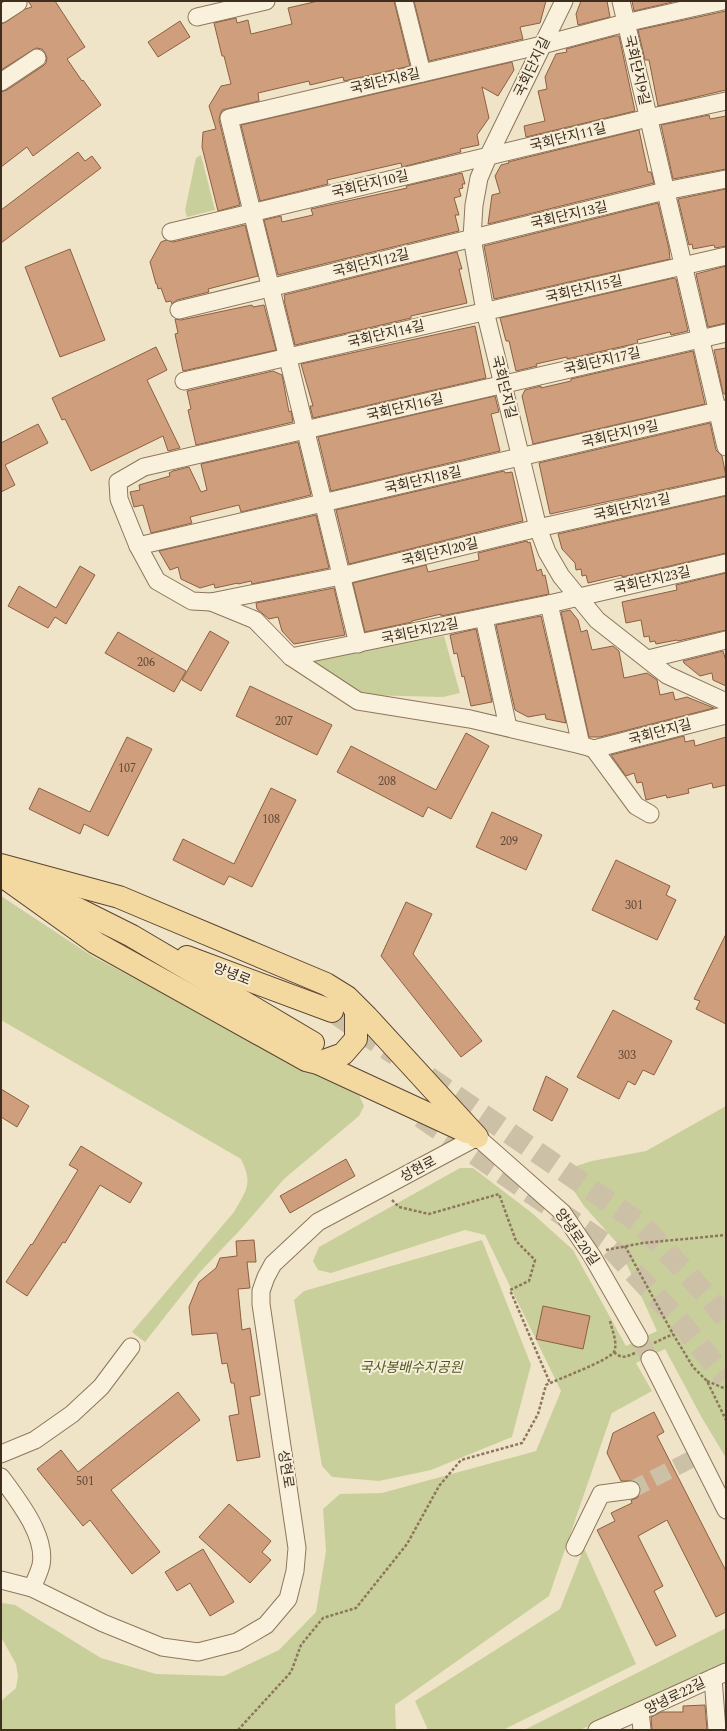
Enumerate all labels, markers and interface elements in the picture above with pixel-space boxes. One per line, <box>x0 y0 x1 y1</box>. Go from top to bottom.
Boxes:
street label: 국회단지길 <box>508 33 556 101</box>
street label: 국회단지9길 <box>619 33 655 107</box>
street label: 국회단지8길 <box>348 63 422 99</box>
street label: 국회단지11길 <box>527 117 609 157</box>
street label: 국회단지10길 <box>329 165 411 203</box>
street label: 국회단지13길 <box>528 196 610 234</box>
street label: 국회단지12길 <box>330 243 412 283</box>
street label: 국회단지15길 <box>543 270 625 308</box>
street label: 국회단지14길 <box>345 315 427 353</box>
street label: 국회단지17길 <box>561 342 643 380</box>
street label: 국회단지길 <box>486 353 522 421</box>
street label: 국회단지16길 <box>364 388 446 426</box>
street label: 국회단지19길 <box>579 415 661 453</box>
street label: 국회단지18길 <box>382 461 464 499</box>
street label: 국회단지21길 <box>591 488 673 526</box>
street label: 국회단지20길 <box>399 532 481 572</box>
street label: 국회단지23길 <box>611 561 693 599</box>
street label: 국회단지22길 <box>379 613 461 649</box>
house number: 206 <box>137 653 155 672</box>
house number: 207 <box>275 712 293 731</box>
street label: 국회단지길 <box>626 714 694 750</box>
house number: 107 <box>118 759 136 778</box>
house number: 208 <box>378 772 396 791</box>
house number: 108 <box>262 810 280 829</box>
house number: 209 <box>500 832 518 851</box>
house number: 301 <box>625 896 643 915</box>
street label: 양녕로 <box>210 957 254 991</box>
house number: 303 <box>618 1046 636 1065</box>
street label: 성현로 <box>396 1151 440 1187</box>
street label: 양녕로20길 <box>550 1204 604 1270</box>
park label: 국사봉배수지공원 <box>359 1357 464 1378</box>
street label: 성현로 <box>273 1448 299 1490</box>
house number: 501 <box>76 1472 94 1491</box>
street label: 양녕로22길 <box>641 1672 709 1720</box>

